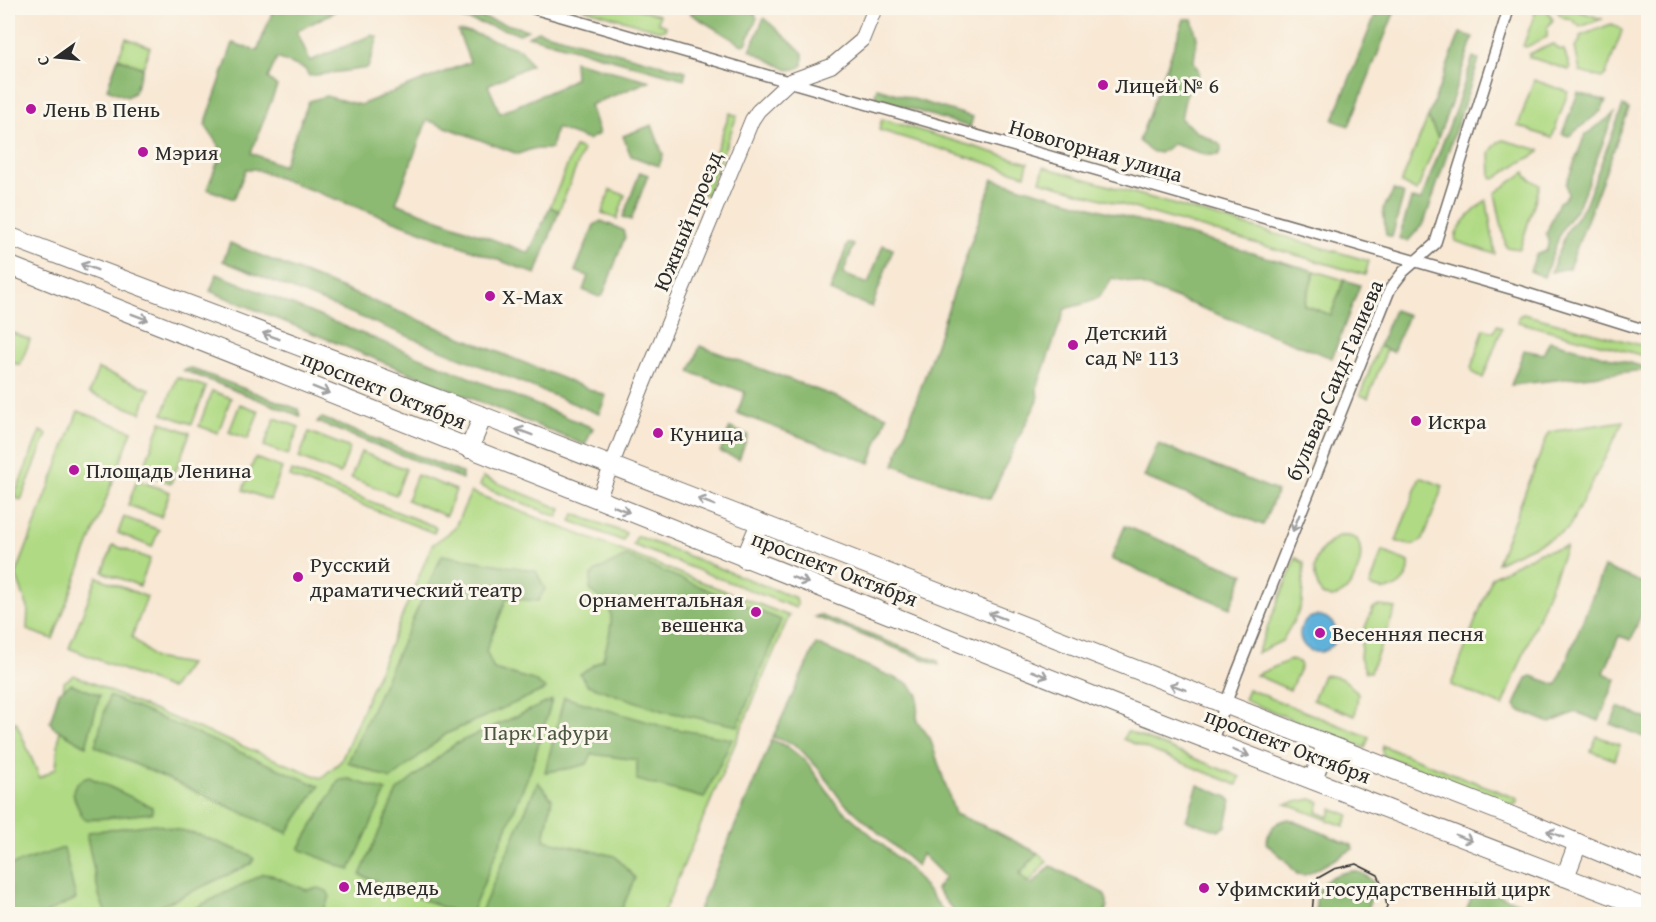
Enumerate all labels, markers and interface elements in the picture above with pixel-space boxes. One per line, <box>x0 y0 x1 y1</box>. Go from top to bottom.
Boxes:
north arrow <box>27 27 87 87</box>
text: С <box>30 53 55 68</box>
place label: Лицей № 6 <box>1115 69 1219 101</box>
marker: Лицей № 6 <box>1096 78 1110 92</box>
place label: Лень В Пень <box>43 93 160 125</box>
marker: Лень В Пень <box>24 102 38 116</box>
street label: Новогорная улица <box>1006 110 1187 190</box>
place label: Мэрия <box>155 136 219 168</box>
marker: Мэрия <box>136 145 150 159</box>
street label: Южный проезд <box>644 146 730 296</box>
one-way arrow <box>80 261 99 272</box>
street label: бульвар Саид-Галиева <box>1277 274 1391 486</box>
place label: X-Max <box>502 280 564 312</box>
marker: X-Max <box>483 289 497 303</box>
one-way arrow <box>130 312 149 323</box>
place label: Детский сад № 113 <box>1084 316 1179 373</box>
one-way arrow <box>262 330 281 341</box>
marker: Детский сад № 113 <box>1066 338 1080 352</box>
street label: проспект Октября <box>296 341 472 437</box>
one-way arrow <box>311 386 330 397</box>
place label: Искра <box>1428 405 1487 437</box>
marker: Искра <box>1409 414 1423 428</box>
place label: Куница <box>670 417 744 449</box>
one-way arrow <box>515 426 534 437</box>
marker: Куница <box>651 426 665 440</box>
place label: Площадь Ленина <box>86 454 252 486</box>
marker: Площадь Ленина <box>67 463 81 477</box>
one-way arrow <box>697 496 716 507</box>
one-way arrow <box>611 505 630 516</box>
one-way arrow <box>1290 514 1301 532</box>
street label: проспект Октября <box>747 522 923 614</box>
place label: Русский драматический театр <box>310 548 523 605</box>
marker: Русский драматический театр <box>291 570 305 584</box>
one-way arrow <box>790 575 809 586</box>
place label: Орнаментальная вешенка <box>579 583 745 640</box>
marker: Орнаментальная вешенка <box>749 605 763 619</box>
one-way arrow <box>988 609 1007 620</box>
place label: Весенняя песня <box>1332 617 1484 649</box>
marker: Весенняя песня <box>1313 626 1327 640</box>
one-way arrow <box>1030 670 1049 681</box>
one-way arrow <box>1170 680 1188 691</box>
street label: проспект Октября <box>1200 699 1376 791</box>
park label: Парк Гафури <box>484 716 608 748</box>
one-way arrow <box>1232 748 1250 759</box>
one-way arrow <box>1547 828 1565 839</box>
one-way arrow <box>1454 833 1473 844</box>
place label: Медведь <box>356 871 439 903</box>
place label: Уфимский государственный цирк <box>1216 872 1551 904</box>
marker: Медведь <box>337 880 351 894</box>
marker: Уфимский государственный цирк <box>1197 881 1211 895</box>

